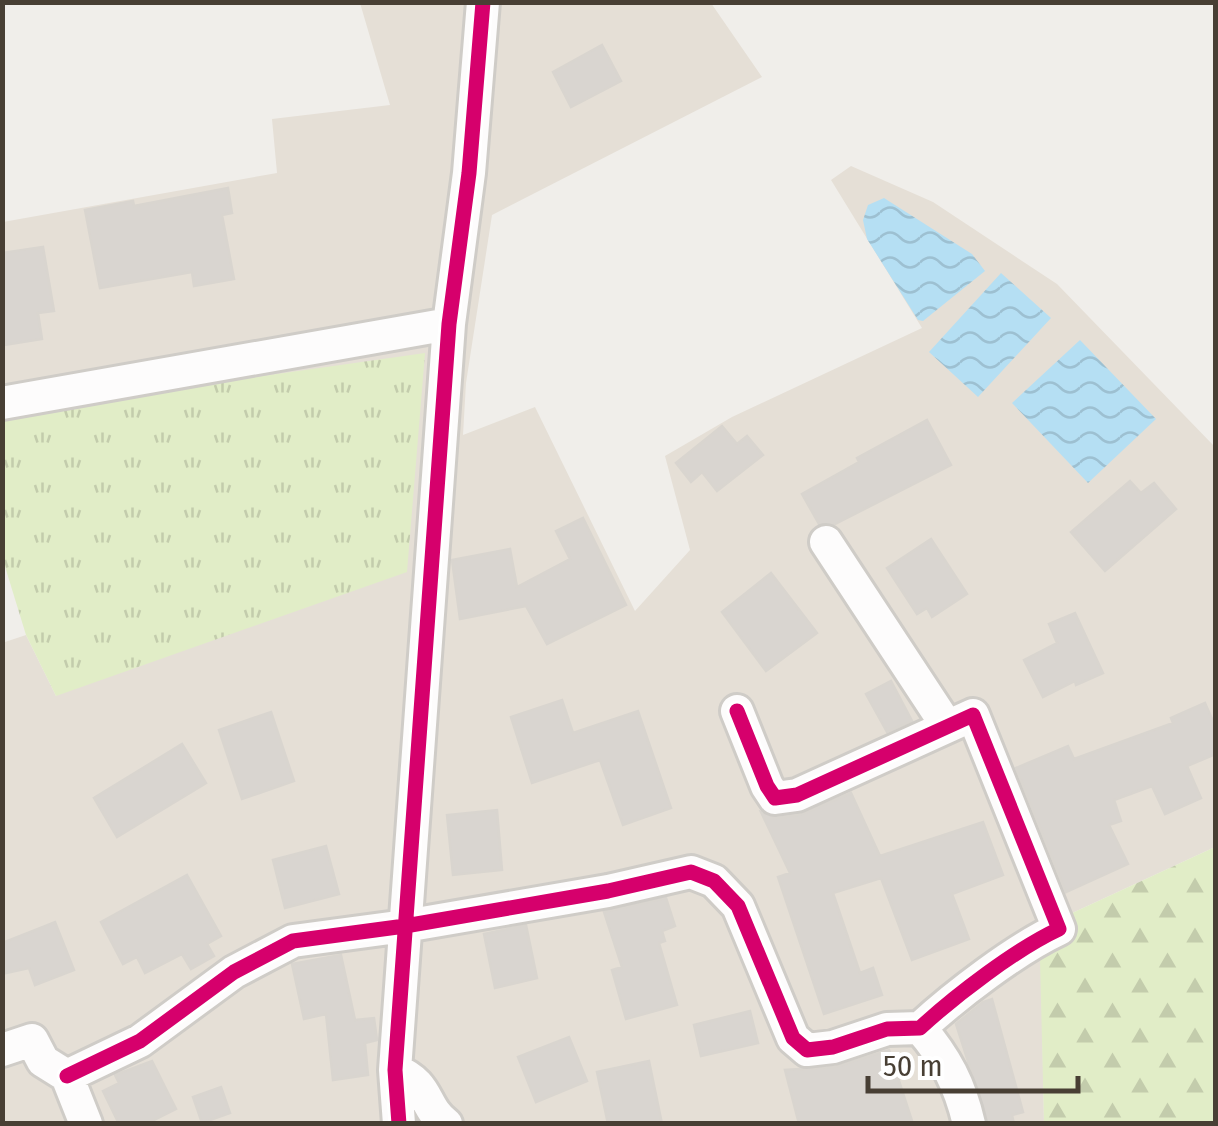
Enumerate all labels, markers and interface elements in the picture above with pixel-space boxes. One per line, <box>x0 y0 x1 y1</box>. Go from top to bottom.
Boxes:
scale bar <box>868 1031 1078 1093</box>
text: 50 m <box>883 1048 943 1084</box>

